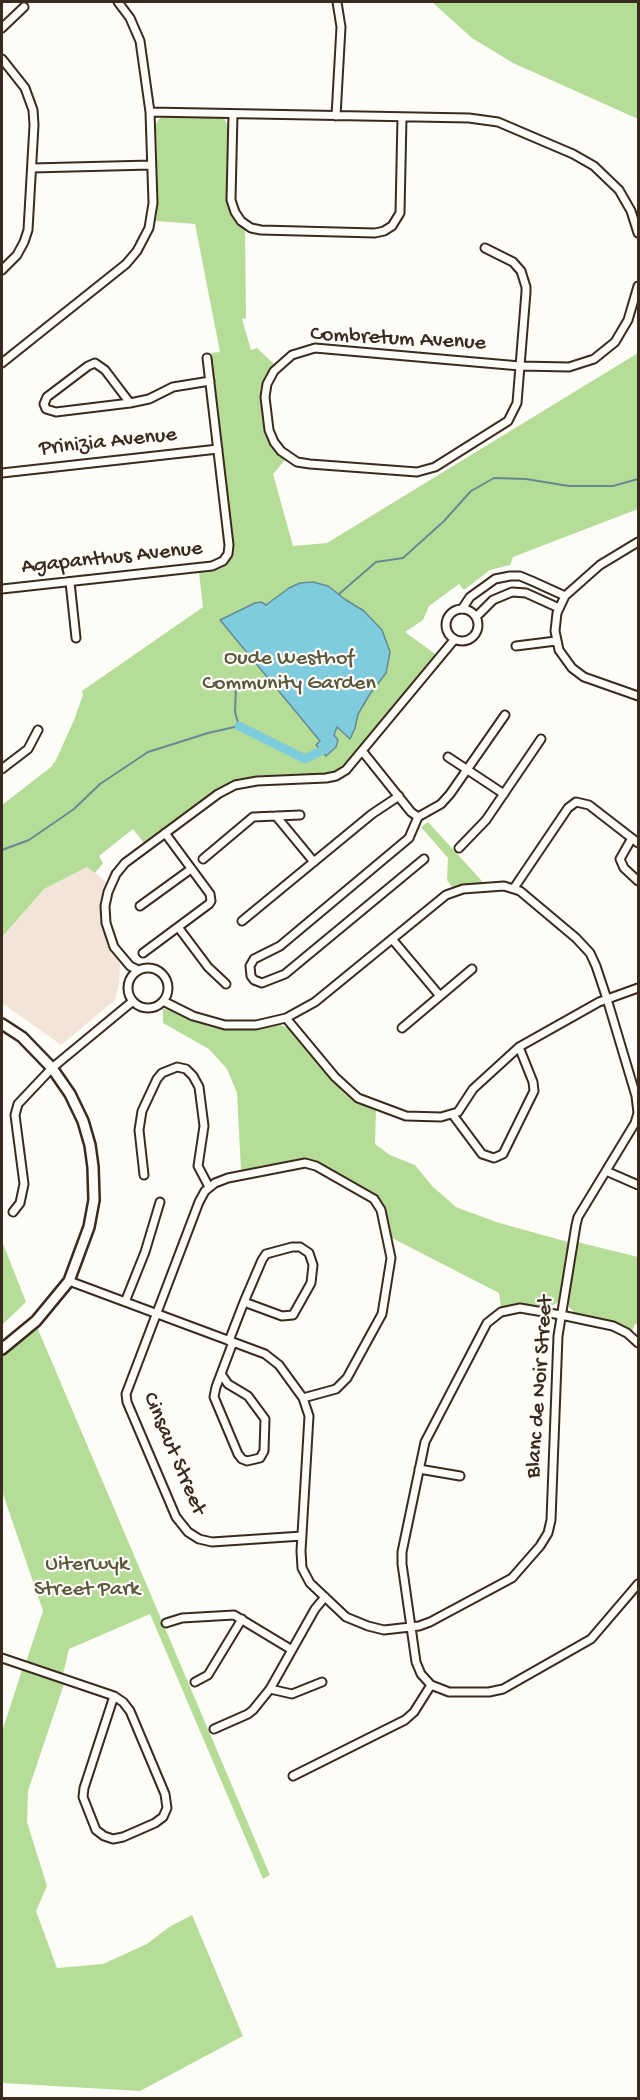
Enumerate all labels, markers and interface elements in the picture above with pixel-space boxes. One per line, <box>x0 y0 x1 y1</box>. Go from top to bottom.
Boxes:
street label: Combretum Avenue <box>309 322 487 358</box>
street label: Prinizia Avenue <box>38 423 178 463</box>
street label: Agapanthus Avenue <box>20 536 204 582</box>
park label: Oude Westhof Community Garden <box>202 647 376 698</box>
street label: Blanc de Noir Street <box>521 1295 561 1479</box>
street label: Cinsaut Street <box>135 1389 211 1519</box>
park label: Uiterwyk Street Park <box>34 1553 140 1604</box>

